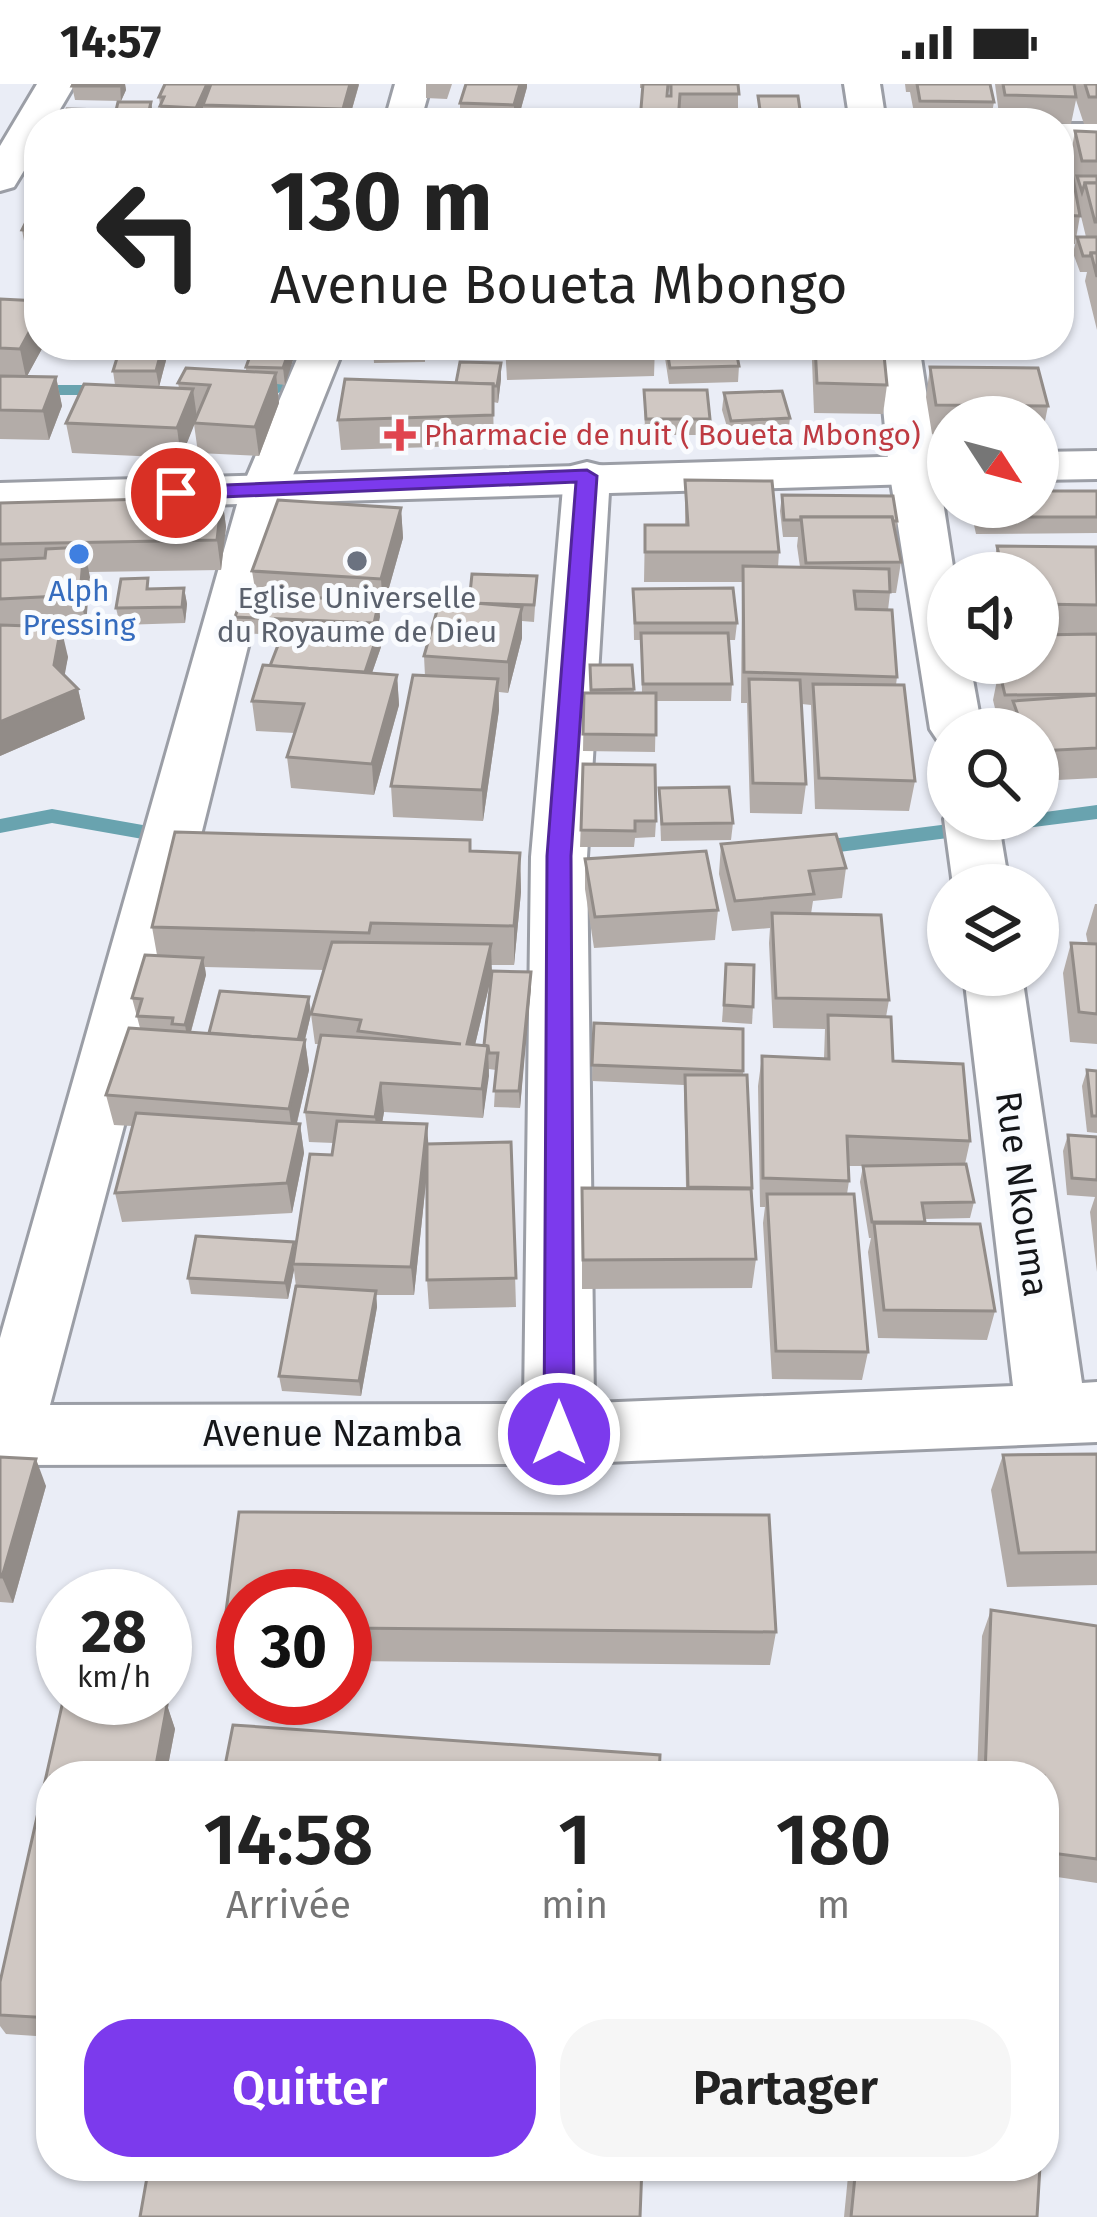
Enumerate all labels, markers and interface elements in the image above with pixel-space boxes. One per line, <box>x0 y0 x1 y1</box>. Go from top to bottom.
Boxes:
text: 14:57 <box>60 15 161 69</box>
text: 130 m <box>270 151 493 252</box>
icon: left <box>72 156 228 312</box>
text: Avenue Boueta Mbongo <box>270 253 848 317</box>
north arrow <box>927 396 1059 528</box>
map controls <box>927 396 1059 996</box>
place label: Pharmacie de nuit ( Boueta Mbongo) <box>424 417 921 453</box>
marker: Pharmacie de nuit ( Boueta Mbongo) <box>387 422 413 448</box>
pin <box>125 442 227 544</box>
icon: arrive <box>143 460 209 526</box>
marker: Alph Pressing <box>66 541 92 567</box>
marker: Eglise Universelle du Royaume de Dieu <box>344 548 370 574</box>
button: sound <box>927 552 1059 684</box>
place label: Alph Pressing <box>22 573 136 643</box>
place label: Eglise Universelle du Royaume de Dieu <box>217 580 497 650</box>
button: search <box>927 708 1059 840</box>
button: layers <box>927 864 1059 996</box>
street label: Rue Nkouma <box>986 1088 1058 1300</box>
position arrow <box>496 1371 622 1497</box>
street label: Avenue Nzamba <box>203 1412 463 1456</box>
speed limit sign: 30 <box>216 1569 372 1725</box>
text: 28 <box>81 1596 147 1668</box>
text: km/h <box>77 1659 151 1695</box>
text: 14:58 <box>203 1797 373 1883</box>
text: 1 <box>558 1797 591 1883</box>
text: 180 <box>776 1797 892 1883</box>
text: Arrivée <box>226 1882 351 1928</box>
text: min <box>541 1882 608 1928</box>
text: m <box>817 1882 850 1928</box>
button: Quitter <box>84 2019 536 2157</box>
button: Partager <box>560 2019 1011 2157</box>

